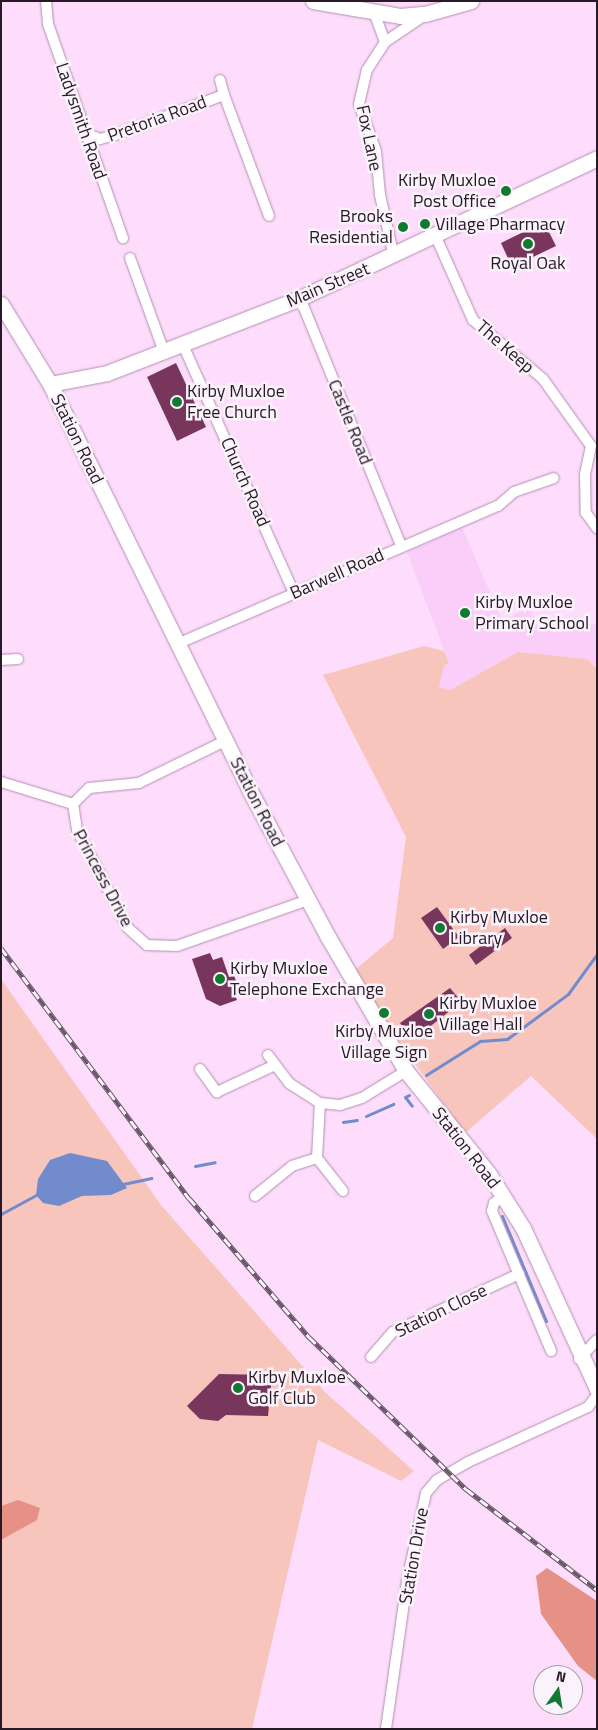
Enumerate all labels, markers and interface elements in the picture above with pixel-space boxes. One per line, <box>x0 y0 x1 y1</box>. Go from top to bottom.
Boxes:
street label: Ladysmith Road <box>51 60 111 182</box>
street label: Pretoria Road <box>105 91 209 147</box>
street label: Fox Lane <box>351 103 387 173</box>
place label: Kirby Muxloe Post Office <box>398 170 496 212</box>
marker: Kirby Muxloe Post Office <box>500 185 512 197</box>
place label: Brooks Residential <box>309 206 393 248</box>
place label: Village Pharmacy <box>435 213 565 235</box>
marker: Village Pharmacy <box>419 218 431 230</box>
marker: Brooks Residential <box>397 221 409 233</box>
marker: Royal Oak <box>522 238 534 250</box>
place label: Royal Oak <box>490 252 566 274</box>
street label: Main Street <box>283 258 373 312</box>
street label: The Keep <box>472 316 538 378</box>
street label: Castle Road <box>323 376 377 468</box>
place label: Kirby Muxloe Free Church <box>187 381 285 424</box>
street label: Station Road <box>46 391 108 487</box>
marker: Kirby Muxloe Free Church <box>171 396 183 408</box>
street label: Church Road <box>216 434 274 530</box>
street label: Barwell Road <box>287 544 387 604</box>
place label: Kirby Muxloe Primary School <box>475 592 589 634</box>
marker: Kirby Muxloe Primary School <box>459 607 471 619</box>
street label: Station Road <box>225 754 289 850</box>
street label: Princess Drive <box>68 826 138 930</box>
place label: Kirby Muxloe Library <box>450 907 548 950</box>
marker: Kirby Muxloe Library <box>434 922 446 934</box>
place label: Kirby Muxloe Telephone Exchange <box>230 958 384 1001</box>
marker: Kirby Muxloe Telephone Exchange <box>214 973 226 985</box>
place label: Kirby Muxloe Village Hall <box>439 993 537 1036</box>
marker: Kirby Muxloe Village Sign <box>378 1007 390 1019</box>
marker: Kirby Muxloe Village Hall <box>423 1008 435 1020</box>
place label: Kirby Muxloe Village Sign <box>335 1021 433 1064</box>
street label: Station Road <box>428 1103 504 1193</box>
street label: Station Close <box>392 1280 490 1342</box>
place label: Kirby Muxloe Golf Club <box>248 1367 346 1410</box>
marker: Kirby Muxloe Golf Club <box>232 1382 244 1394</box>
street label: Station Drive <box>395 1506 433 1606</box>
north arrow <box>533 1665 583 1715</box>
text: N <box>554 1665 568 1687</box>

